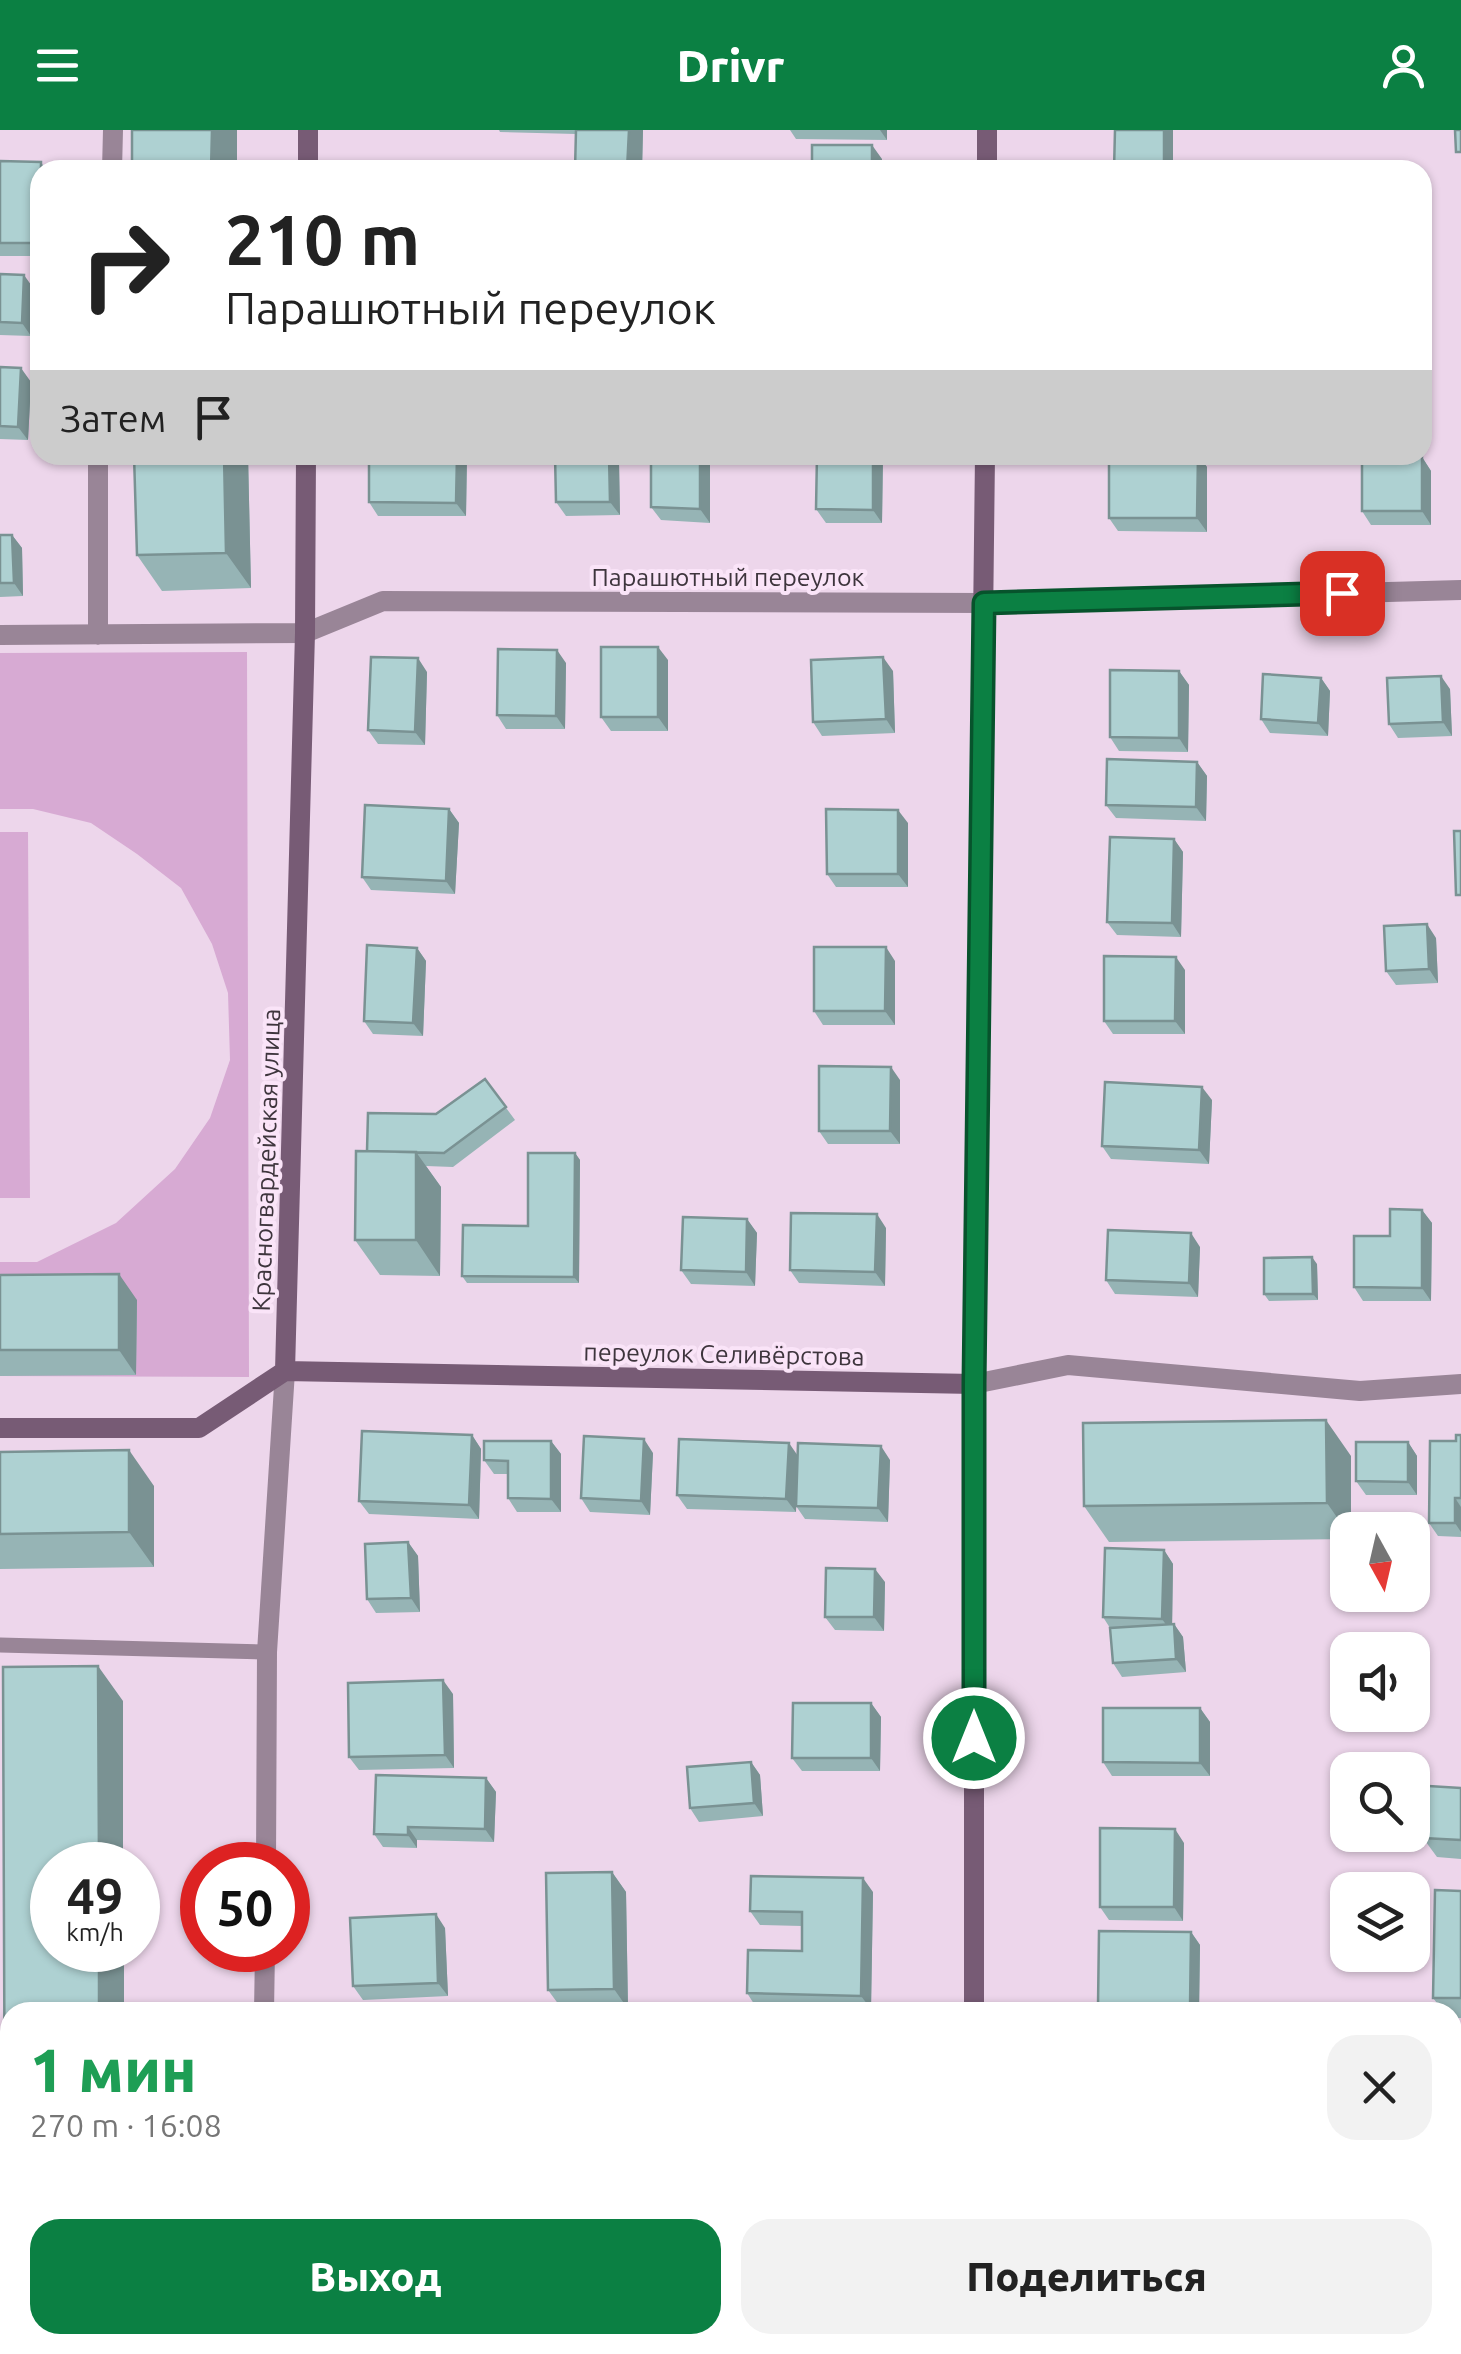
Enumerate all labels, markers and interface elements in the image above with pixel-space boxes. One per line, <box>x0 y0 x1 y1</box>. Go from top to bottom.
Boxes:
icon: menu <box>30 38 85 93</box>
icon: person <box>1376 38 1431 93</box>
text: Drivr <box>676 40 785 91</box>
icon: right <box>60 200 190 330</box>
text: 210 m <box>225 200 420 278</box>
text: Парашютный переулок <box>225 282 716 333</box>
icon: arrive <box>186 390 241 445</box>
text: Затем <box>60 397 166 439</box>
pin <box>1300 551 1385 636</box>
street label: Парашютный переулок <box>592 563 865 591</box>
icon: arrive <box>1315 566 1370 621</box>
street label: Красногвардейская улица <box>247 1008 285 1312</box>
street label: переулок Селивёрстова <box>583 1338 865 1370</box>
north arrow <box>1330 1512 1430 1612</box>
map controls <box>1330 1512 1430 1972</box>
button: sound <box>1330 1632 1430 1732</box>
position arrow <box>922 1686 1026 1790</box>
button: search <box>1330 1752 1430 1852</box>
speed limit sign: 50 <box>180 1842 310 1972</box>
text: 49 <box>67 1867 123 1923</box>
button: layers <box>1330 1872 1430 1972</box>
text: km/h <box>66 1918 124 1946</box>
button: close <box>1327 2035 1432 2140</box>
text: 1 мин <box>30 2036 197 2103</box>
text: 270 m · 16:08 <box>30 2107 222 2143</box>
button: Выход <box>30 2219 721 2334</box>
button: Поделиться <box>741 2219 1432 2334</box>

